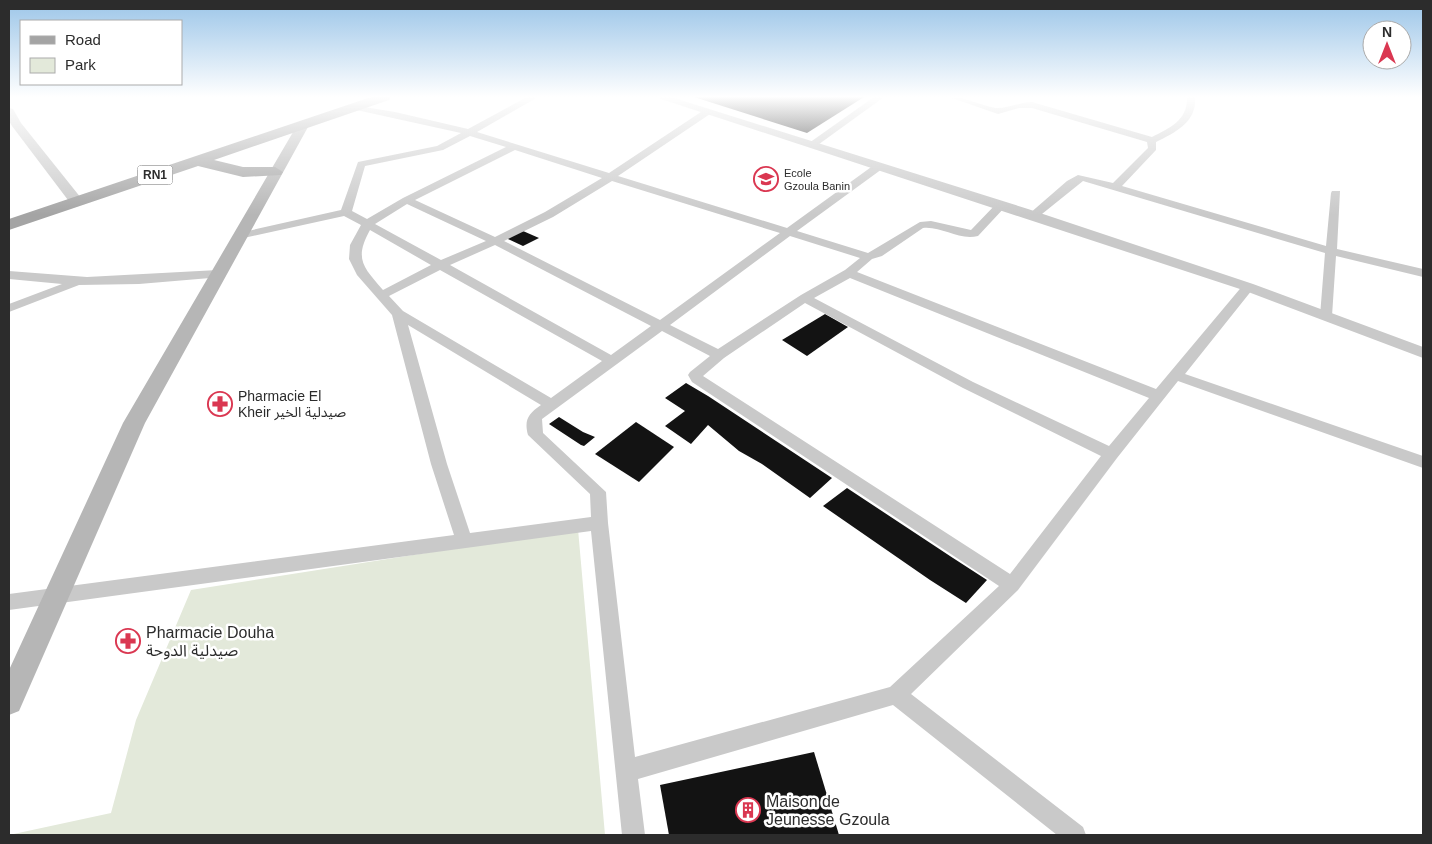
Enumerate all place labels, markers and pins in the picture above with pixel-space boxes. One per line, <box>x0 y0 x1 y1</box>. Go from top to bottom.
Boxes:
school or university icon: Ecole Gzoula Banin <box>753 166 779 192</box>
place label: Ecole Gzoula Banin <box>784 167 850 192</box>
place label: Pharmacie El Kheir صيدلية الخير <box>238 388 346 421</box>
pharmacy icon: Pharmacie El Kheir صيدلية الخير <box>207 391 233 417</box>
place label: Pharmacie Douha صيدلية الدوحة <box>146 624 274 660</box>
pharmacy icon: Pharmacie Douha صيدلية الدوحة <box>115 628 141 654</box>
place label: Maison de Jeunesse Gzoula <box>766 793 890 828</box>
building icon: Maison de Jeunesse Gzoula <box>735 797 761 823</box>

